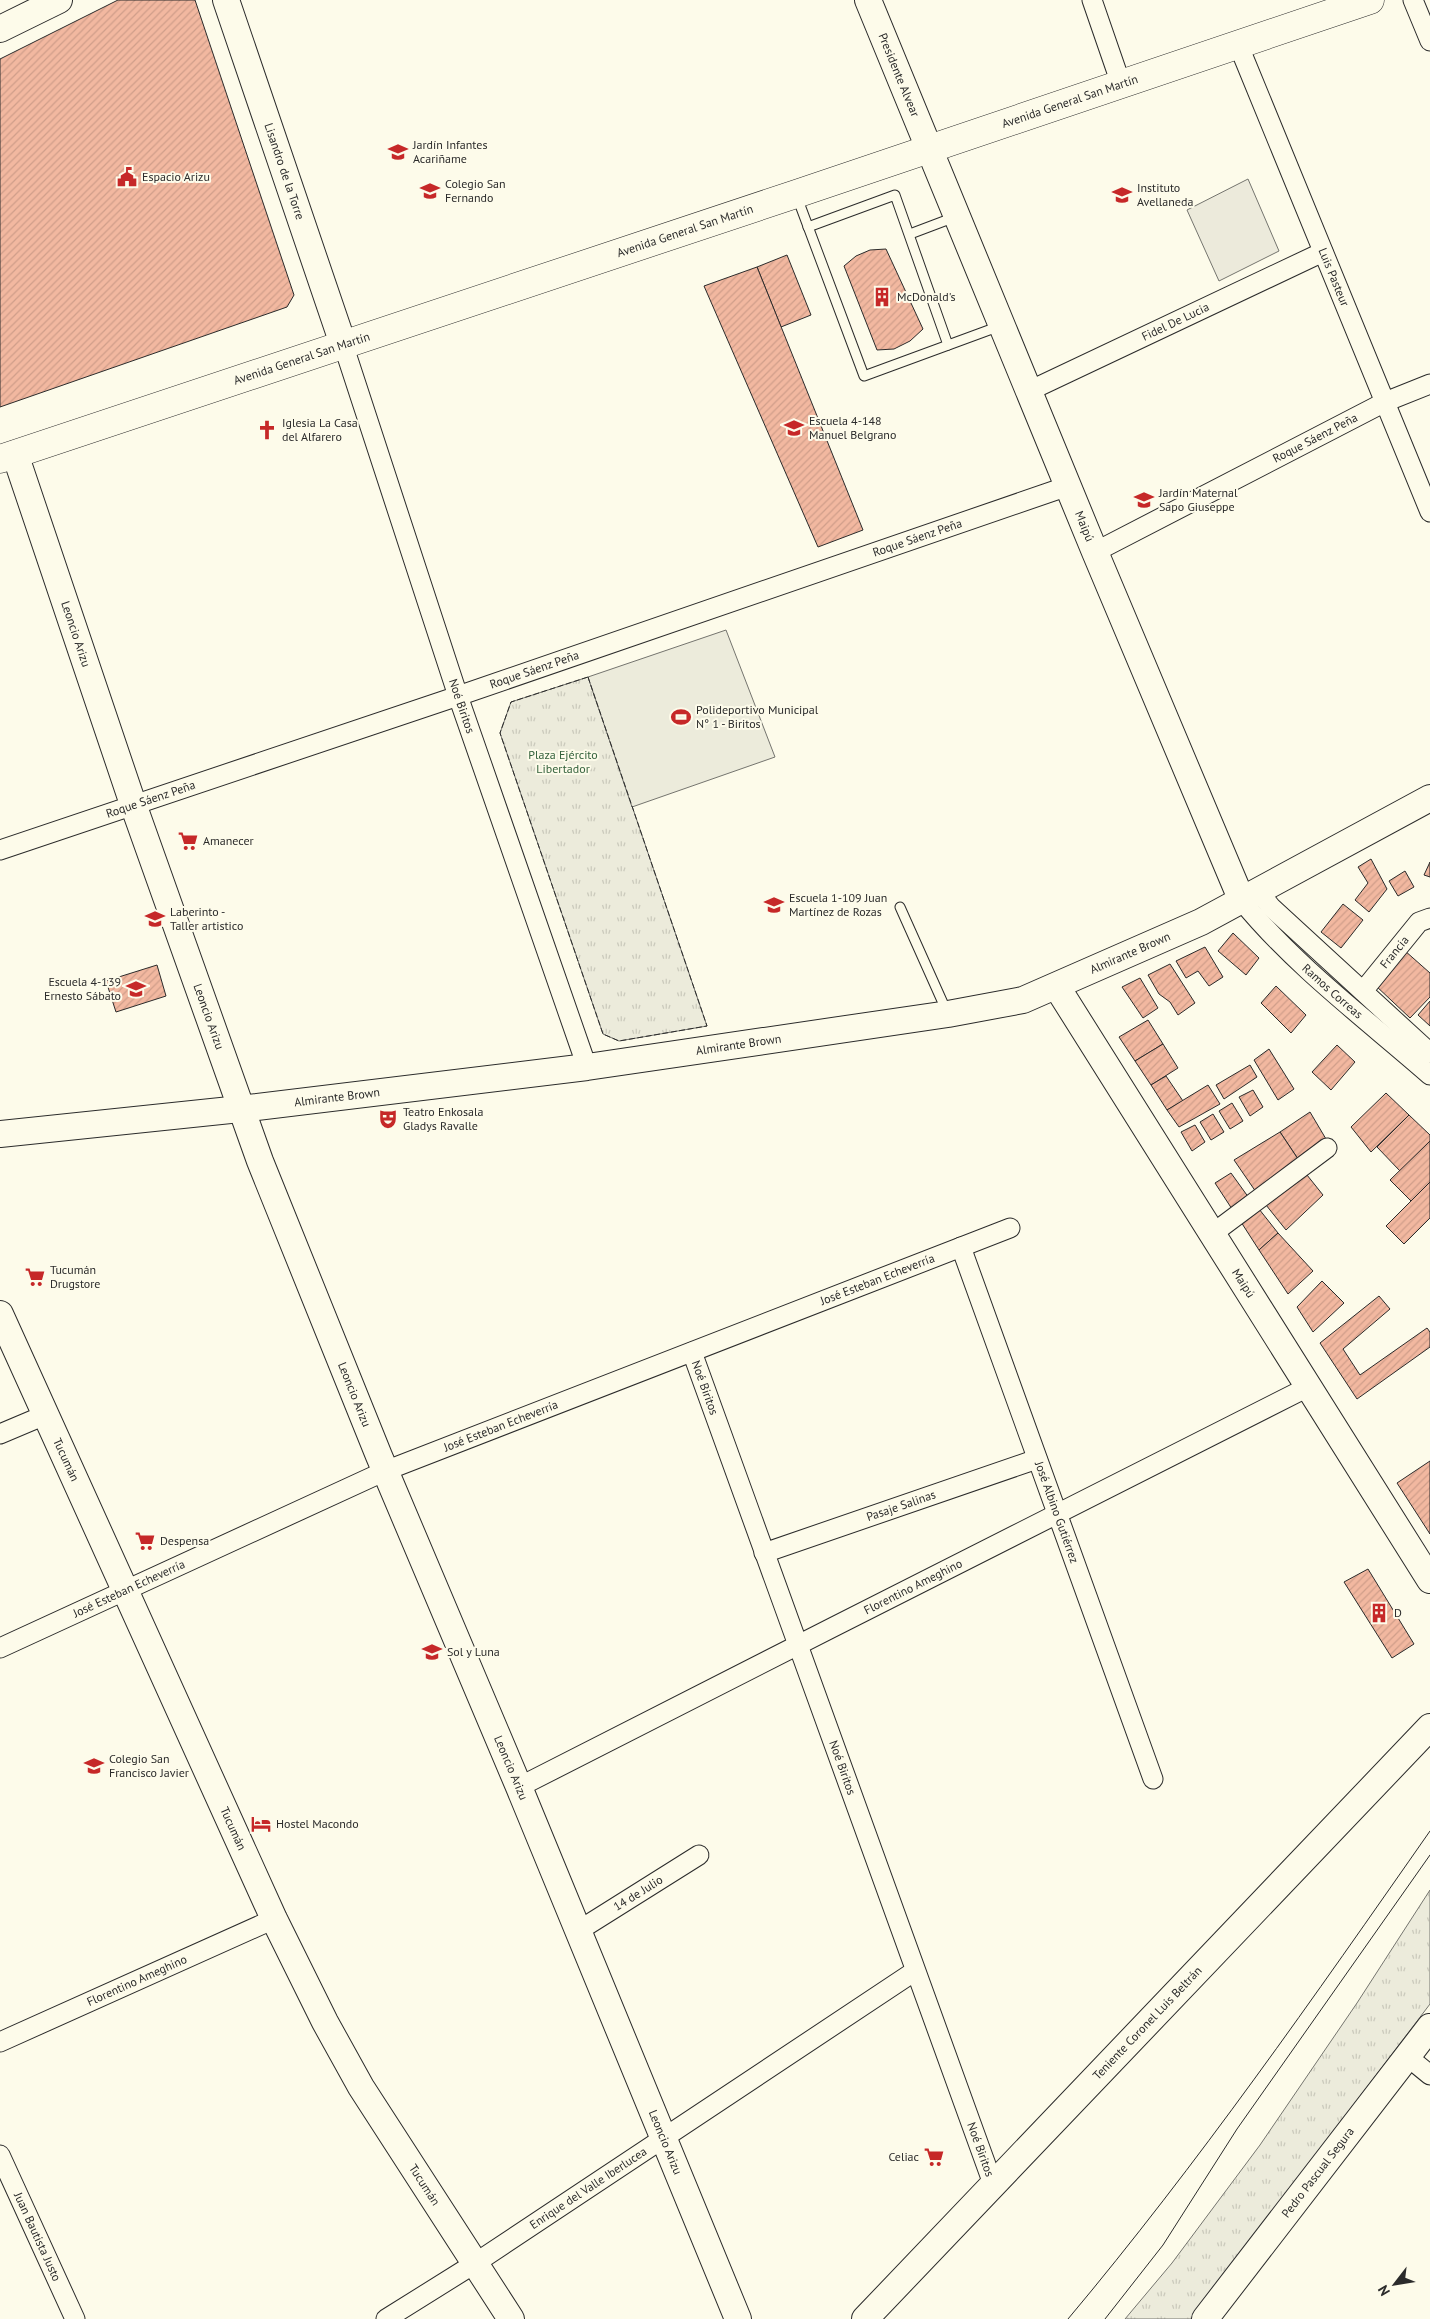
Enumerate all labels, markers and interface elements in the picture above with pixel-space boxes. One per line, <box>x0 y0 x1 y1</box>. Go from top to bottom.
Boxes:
street label: Presidente Alvear <box>875 31 923 119</box>
street label: Avenida General San Martín <box>1000 71 1140 131</box>
street label: Lisandro de la Torre <box>261 121 308 222</box>
place label: Jardín Infantes Acariñame <box>412 137 487 166</box>
school or university icon: Jardín Infantes Acariñame <box>387 141 409 163</box>
public building icon: Espacio Arizu <box>116 166 138 188</box>
place label: Espacio Arizu <box>142 169 210 184</box>
place label: Colegio San Fernando <box>445 176 506 205</box>
school or university icon: Colegio San Fernando <box>419 180 441 202</box>
place label: Instituto Avellaneda <box>1137 180 1193 209</box>
school or university icon: Instituto Avellaneda <box>1111 184 1133 206</box>
street label: Avenida General San Martín <box>615 201 755 260</box>
street label: Luis Pasteur <box>1315 245 1353 308</box>
building icon: McDonald's <box>871 286 893 308</box>
place label: McDonald's <box>897 289 956 304</box>
street label: Fidel De Lucia <box>1139 299 1211 344</box>
street label: Avenida General San Martín <box>232 328 372 388</box>
street label: Roque Sáenz Peña <box>1270 409 1360 466</box>
place label: Escuela 4-148 Manuel Belgrano <box>809 413 896 442</box>
place label: Iglesia La Casa del Alfarero <box>282 415 358 444</box>
school or university icon: Escuela 4-148 Manuel Belgrano <box>783 417 805 439</box>
church icon: Iglesia La Casa del Alfarero <box>256 419 278 441</box>
place label: Jardín Maternal Sapo Giuseppe <box>1158 485 1238 514</box>
school or university icon: Jardín Maternal Sapo Giuseppe <box>1133 489 1155 511</box>
street label: Maipú <box>1072 509 1098 544</box>
street label: Roque Sáenz Peña <box>871 515 964 560</box>
street label: Leoncio Arizu <box>58 599 94 669</box>
street label: Roque Sáenz Peña <box>488 647 581 692</box>
street label: Noé Biritos <box>446 677 478 735</box>
place label: Polideportivo Municipal N° 1 - Biritos <box>696 702 819 731</box>
sports icon: Polideportivo Municipal N° 1 - Biritos <box>670 706 692 728</box>
park label: Plaza Ejército Libertador <box>528 747 598 776</box>
street label: Roque Sáenz Peña <box>104 777 197 821</box>
supermarket icon: Amanecer <box>177 830 199 852</box>
place label: Amanecer <box>203 833 254 848</box>
place label: Escuela 1-109 Juan Martínez de Rozas <box>789 890 887 919</box>
school or university icon: Escuela 1-109 Juan Martínez de Rozas <box>763 894 785 916</box>
place label: Laberinto - Taller artistico <box>170 904 243 933</box>
school or university icon: Laberinto - Taller artistico <box>144 908 166 930</box>
street label: Almirante Brown <box>1087 928 1172 977</box>
street label: Francia <box>1377 933 1412 971</box>
street label: Ramos Correas <box>1299 960 1366 1022</box>
place label: Escuela 4-139 Ernesto Sábato <box>44 974 121 1003</box>
school or university icon: Escuela 4-139 Ernesto Sábato <box>125 978 147 1000</box>
street label: Leoncio Arizu <box>191 982 228 1051</box>
street label: Almirante Brown <box>695 1031 782 1058</box>
street label: Almirante Brown <box>293 1084 381 1109</box>
place label: Teatro Enkosala Gladys Ravalle <box>403 1104 483 1133</box>
theatre icon: Teatro Enkosala Gladys Ravalle <box>377 1108 399 1130</box>
street label: José Esteban Echeverría <box>817 1250 937 1308</box>
place label: Tucumán Drugstore <box>50 1262 100 1291</box>
supermarket icon: Tucumán Drugstore <box>24 1266 46 1288</box>
street label: Maipú <box>1229 1266 1259 1300</box>
street label: Noé Biritos <box>689 1358 722 1417</box>
street label: Leoncio Arizu <box>335 1360 374 1429</box>
street label: José Esteban Echeverría <box>440 1396 560 1455</box>
street label: Tucumán <box>50 1435 83 1484</box>
street label: José Albino Gutiérrez <box>1032 1458 1082 1565</box>
street label: Pasaje Salinas <box>864 1486 938 1524</box>
supermarket icon: Despensa <box>134 1530 156 1552</box>
place label: Despensa <box>160 1533 209 1548</box>
street label: Florentino Ameghino <box>861 1555 965 1617</box>
street label: José Esteban Echeverría <box>70 1556 187 1621</box>
building icon: D <box>1368 1602 1390 1624</box>
place label: D <box>1394 1605 1402 1620</box>
school or university icon: Sol y Luna <box>421 1641 443 1663</box>
place label: Sol y Luna <box>447 1644 500 1659</box>
street label: Leoncio Arizu <box>491 1733 532 1802</box>
street label: Noé Biritos <box>826 1738 860 1797</box>
place label: Colegio San Francisco Javier <box>109 1751 189 1780</box>
school or university icon: Colegio San Francisco Javier <box>83 1755 105 1777</box>
street label: Tucumán <box>217 1804 250 1853</box>
hotel icon: Hostel Macondo <box>250 1813 272 1835</box>
place label: Hostel Macondo <box>276 1816 359 1831</box>
street label: 14 de Julio <box>610 1872 665 1914</box>
street label: Florentino Ameghino <box>84 1951 189 2009</box>
street label: Teniente Coronel Luis Beltrán <box>1089 1963 1205 2083</box>
street label: Leoncio Arizu <box>646 2108 686 2177</box>
street label: Noé Biritos <box>964 2120 998 2179</box>
street label: Pedro Pascual Segura <box>1278 2124 1357 2220</box>
street label: Enrique del Valle Iberlucea <box>527 2143 649 2232</box>
supermarket icon: Celiac <box>923 2146 945 2168</box>
place label: Celiac <box>888 2149 920 2164</box>
street label: Tucumán <box>406 2161 444 2208</box>
street label: Juan Bautista Justo <box>11 2189 65 2283</box>
north arrow <box>1370 2259 1420 2309</box>
text: N <box>1374 2282 1394 2299</box>

